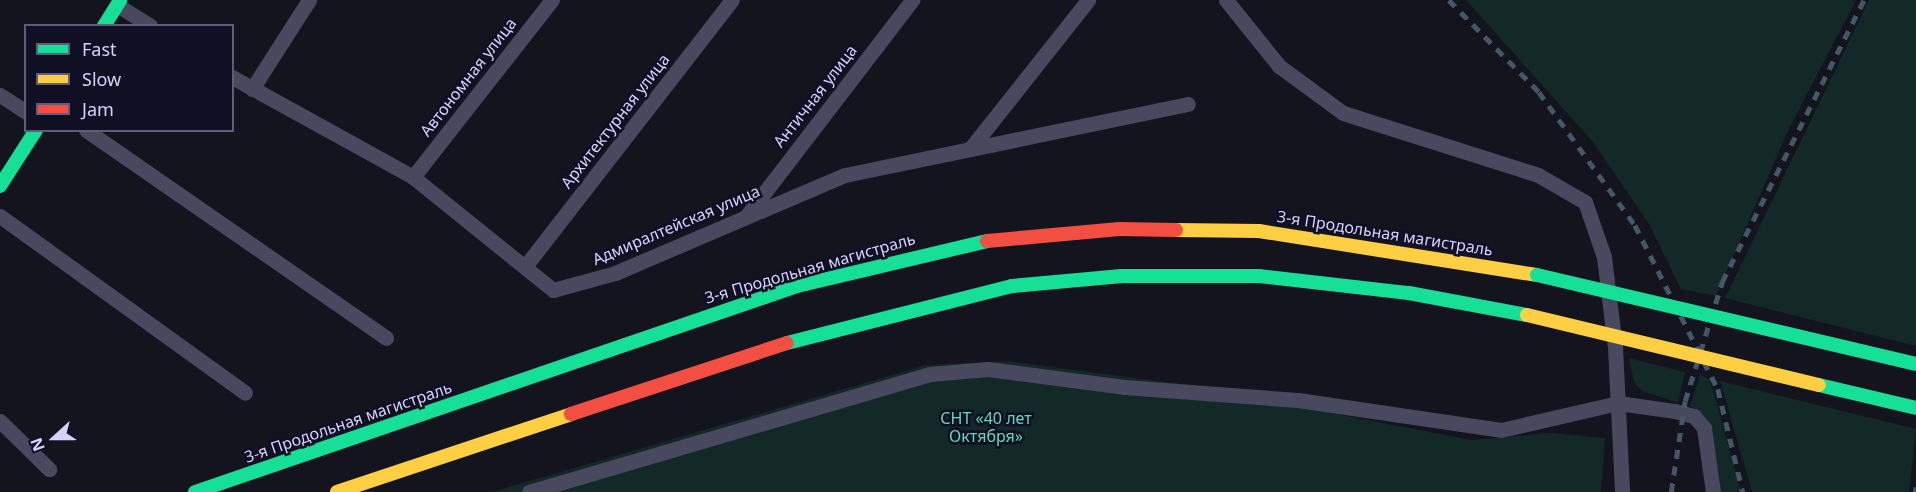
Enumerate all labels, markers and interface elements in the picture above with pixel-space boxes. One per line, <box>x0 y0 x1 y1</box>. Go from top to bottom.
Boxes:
street label: Автономная улица <box>416 14 520 140</box>
legend <box>24 24 234 132</box>
text: Fast <box>82 37 117 61</box>
street label: Античная улица <box>769 41 861 151</box>
street label: Архитектурная улица <box>557 50 673 192</box>
text: Slow <box>82 67 121 91</box>
text: Jam <box>82 97 114 121</box>
street label: Адмиралтейская улица <box>589 181 763 269</box>
street label: 3-я Продольная магистраль <box>1276 206 1494 260</box>
street label: 3-я Продольная магистраль <box>703 229 917 307</box>
street label: 3-я Продольная магистраль <box>242 377 454 467</box>
north arrow <box>24 408 84 468</box>
park label: СНТ «40 лет Октября» <box>940 408 1032 446</box>
text: N <box>25 434 50 454</box>

